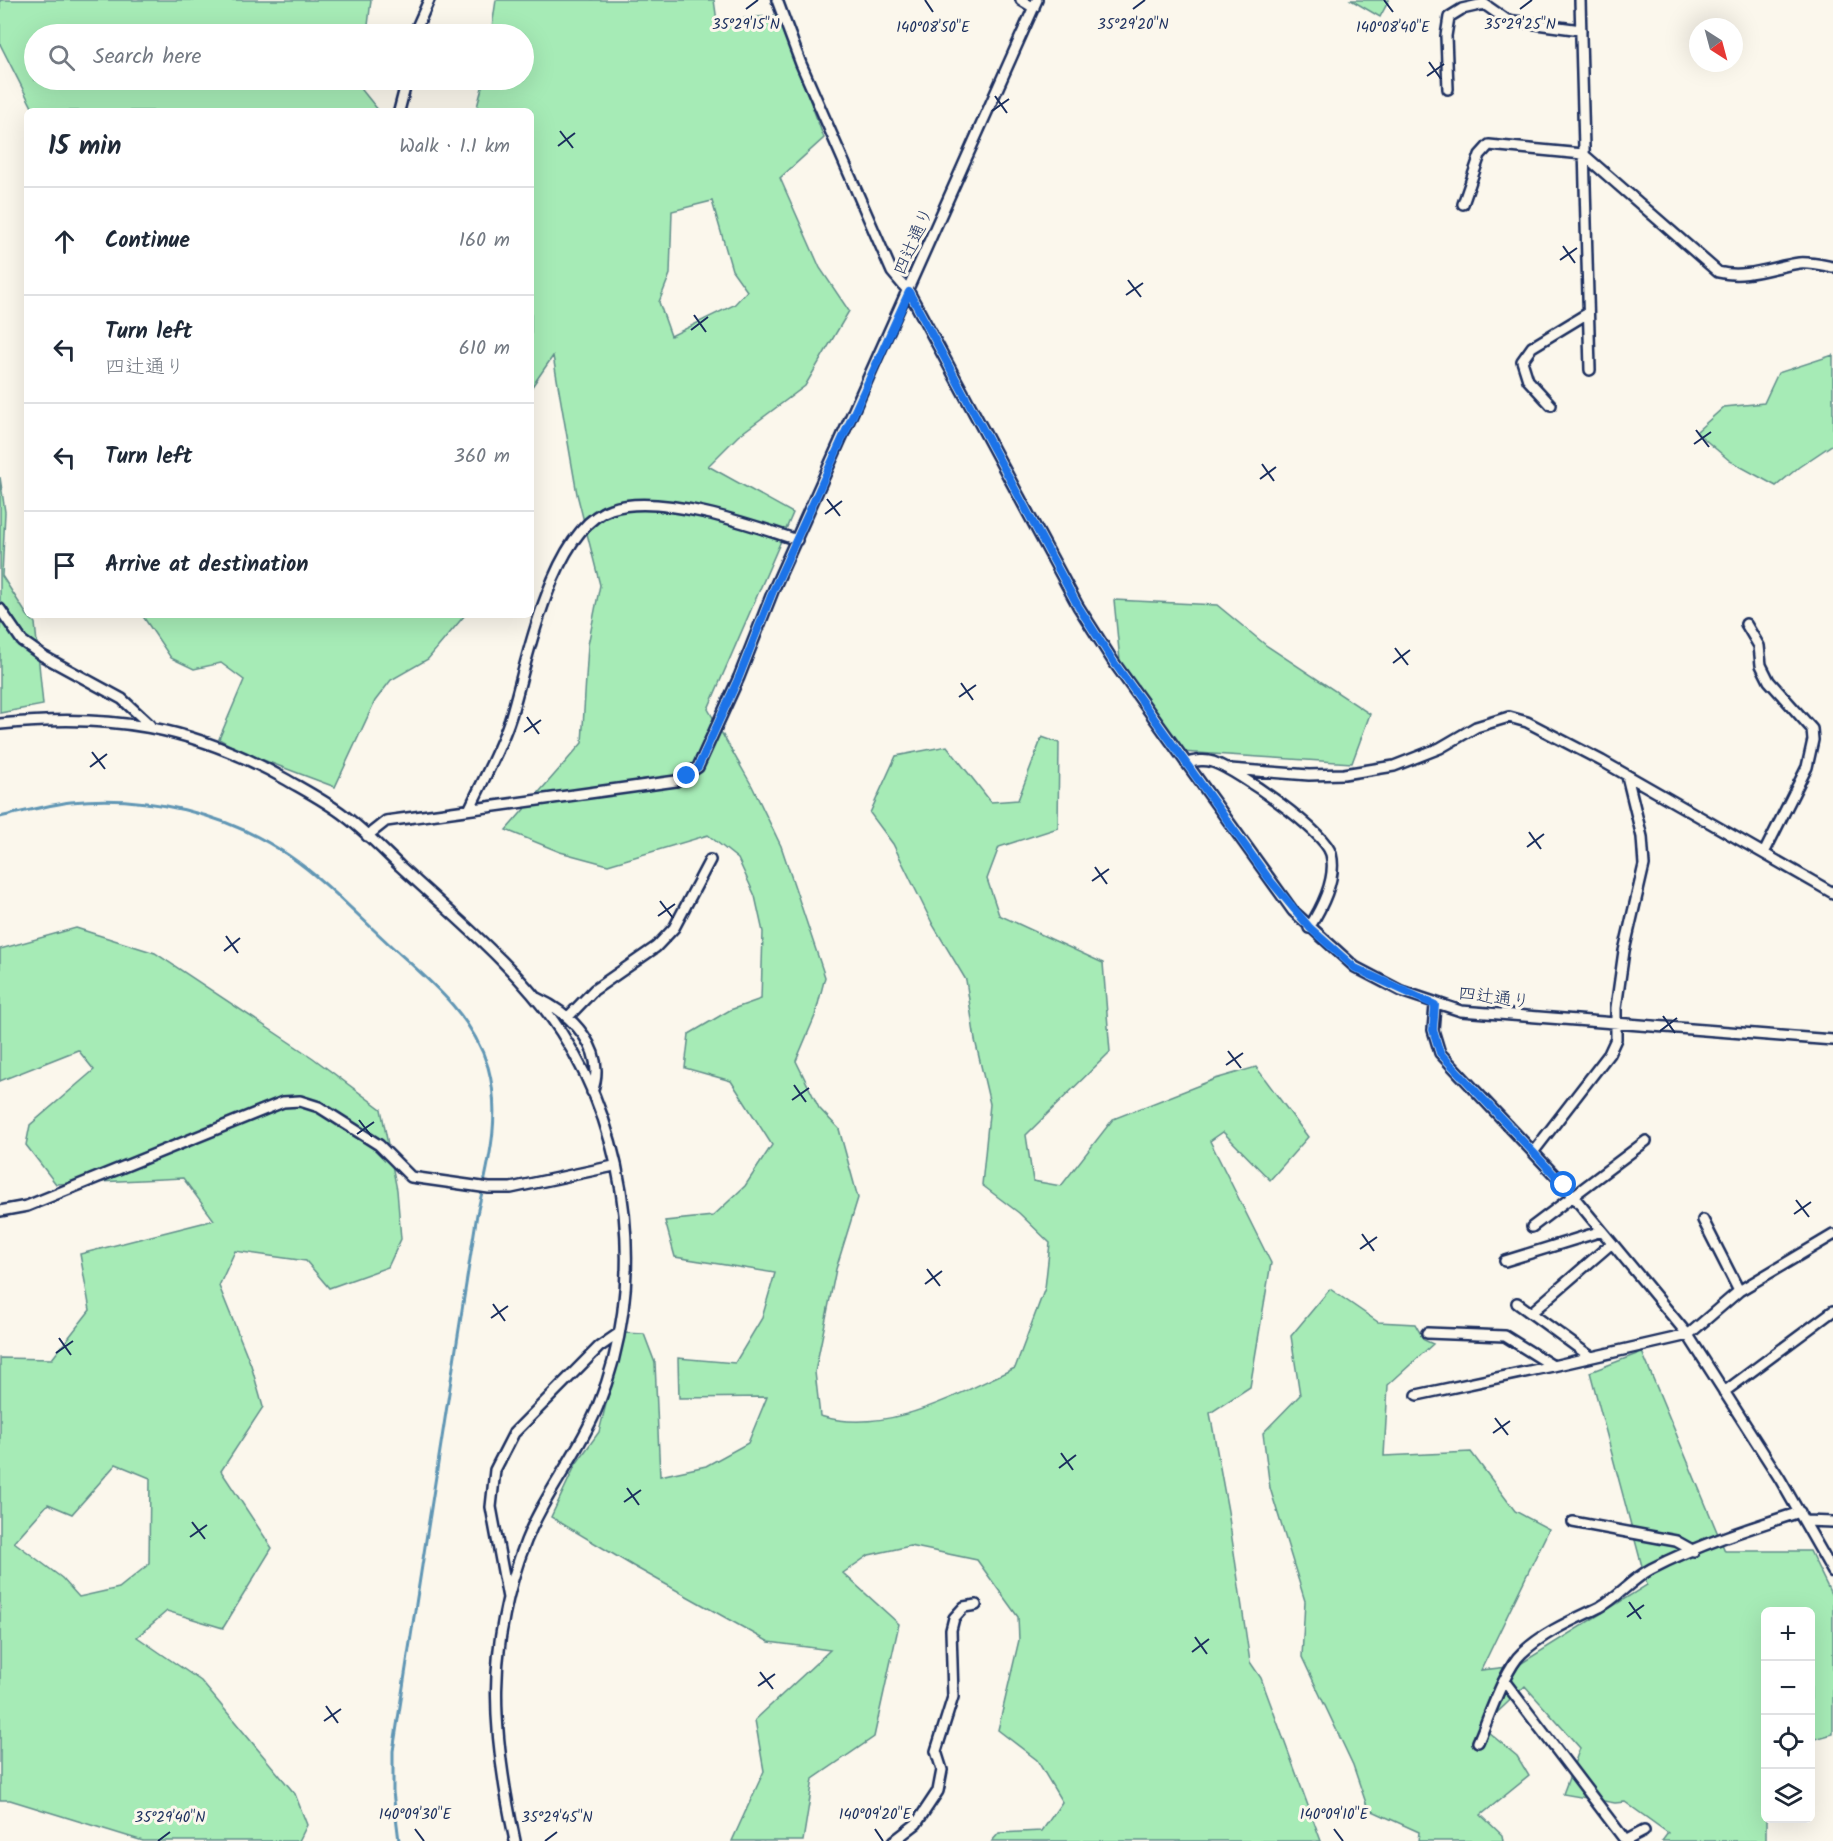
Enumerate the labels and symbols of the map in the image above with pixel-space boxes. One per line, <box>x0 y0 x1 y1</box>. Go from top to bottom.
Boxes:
text: 35°29'15"N <box>712 13 780 37</box>
text: 35°29'20"N <box>1097 13 1169 37</box>
text: 35°29'25"N <box>1484 13 1556 37</box>
text: 140°08'50"E <box>896 16 971 40</box>
text: 140°08'40"E <box>1356 16 1431 40</box>
north arrow <box>1689 18 1743 72</box>
street label: 四辻通り <box>886 203 942 280</box>
route end <box>673 762 699 788</box>
street label: 四辻通り <box>1456 980 1531 1017</box>
route start <box>1550 1171 1576 1197</box>
text: 140°09'30"E <box>379 1803 452 1827</box>
text: 140°09'20"E <box>839 1803 912 1827</box>
text: 140°09'10"E <box>1300 1803 1369 1827</box>
text: 35°29'40"N <box>135 1806 205 1830</box>
text: 35°29'45"N <box>521 1806 593 1830</box>

